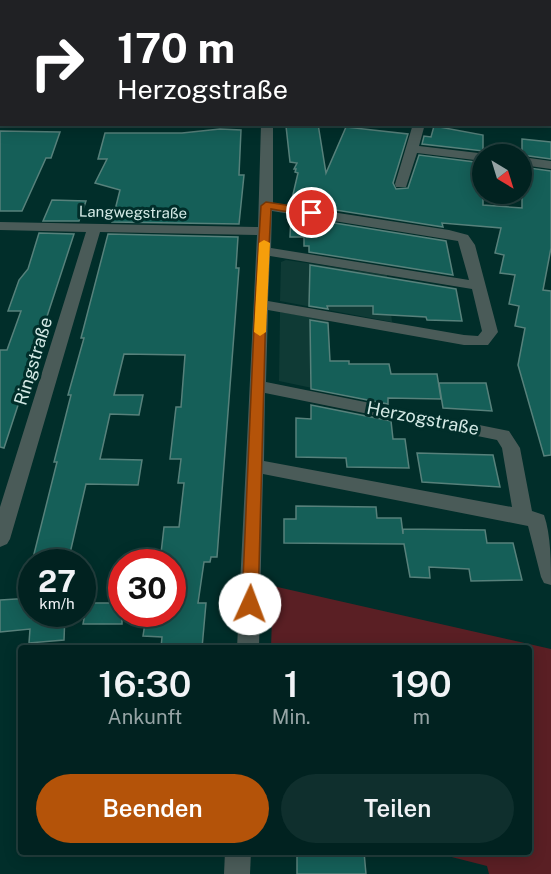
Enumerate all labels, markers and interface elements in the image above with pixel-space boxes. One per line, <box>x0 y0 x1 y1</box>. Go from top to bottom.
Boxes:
text: 170 m <box>117 23 235 72</box>
icon: right <box>18 24 96 102</box>
text: Herzogstraße <box>117 73 288 105</box>
north arrow <box>472 144 532 204</box>
map controls <box>472 144 532 204</box>
pin <box>286 187 337 238</box>
icon: arrive <box>295 196 328 229</box>
street label: Langwegstraße <box>79 203 187 221</box>
street label: Ringstraße <box>10 314 56 408</box>
street label: Herzogstraße <box>365 397 481 439</box>
speed limit sign: 30 <box>108 549 186 627</box>
text: 27 <box>38 563 76 599</box>
position arrow <box>218 572 282 636</box>
text: km/h <box>39 595 75 612</box>
text: 16:30 <box>98 663 191 705</box>
text: 1 <box>284 663 299 705</box>
text: 190 <box>391 663 452 705</box>
text: Ankunft <box>107 705 182 729</box>
text: Min. <box>272 705 311 729</box>
text: m <box>413 705 430 729</box>
button: Beenden <box>36 774 269 843</box>
button: Teilen <box>281 774 514 843</box>

